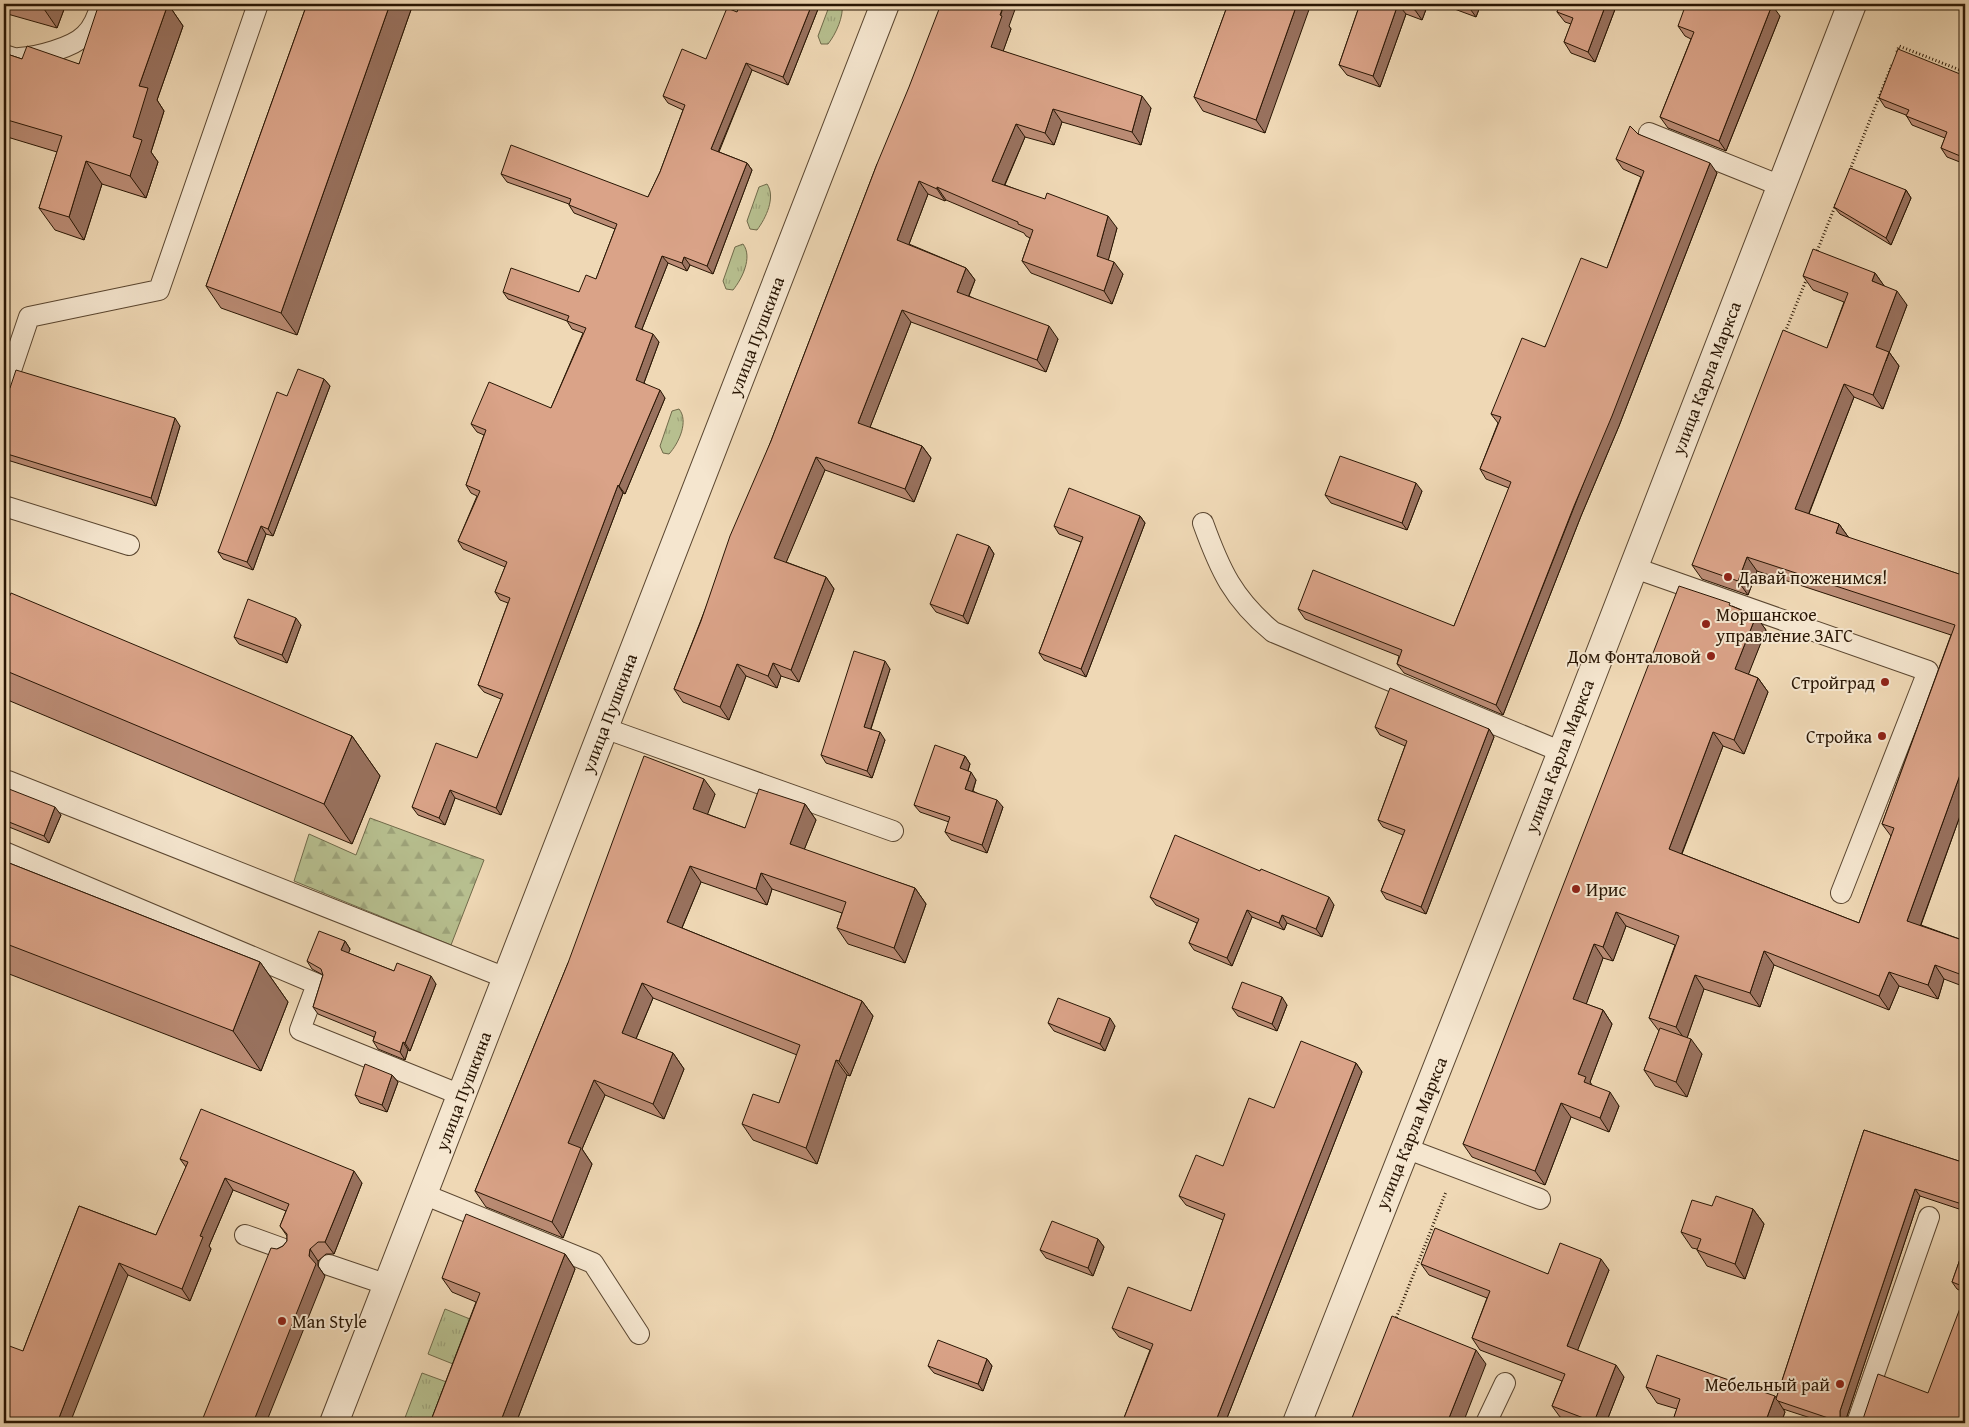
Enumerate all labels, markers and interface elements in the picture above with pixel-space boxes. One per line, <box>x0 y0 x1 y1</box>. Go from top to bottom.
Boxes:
street label: улица Пушкина <box>720 272 791 401</box>
street label: улица Карла Маркса <box>1664 297 1748 460</box>
place label: Давай поженимся! <box>1737 564 1887 591</box>
marker: Давай поженимся! <box>1722 571 1734 583</box>
place label: Моршанское управление ЗАГС <box>1715 601 1853 649</box>
marker: Моршанское управление ЗАГС <box>1700 618 1712 630</box>
place label: Дом Фонталовой <box>1566 643 1701 670</box>
street label: улица Пушкина <box>573 649 644 778</box>
marker: Дом Фонталовой <box>1705 650 1717 662</box>
place label: Стройград <box>1791 669 1875 696</box>
street label: улица Карла Маркса <box>1517 675 1601 838</box>
marker: Стройград <box>1879 676 1891 688</box>
place label: Стройка <box>1806 723 1872 750</box>
marker: Стройка <box>1876 730 1888 742</box>
place label: Ирис <box>1586 876 1627 903</box>
marker: Ирис <box>1570 883 1582 895</box>
street label: улица Пушкина <box>427 1027 498 1156</box>
street label: улица Карла Маркса <box>1368 1052 1454 1214</box>
place label: Man Style <box>292 1308 367 1335</box>
marker: Man Style <box>276 1315 288 1327</box>
place label: Мебельный рай <box>1705 1371 1830 1398</box>
marker: Мебельный рай <box>1834 1378 1846 1390</box>

